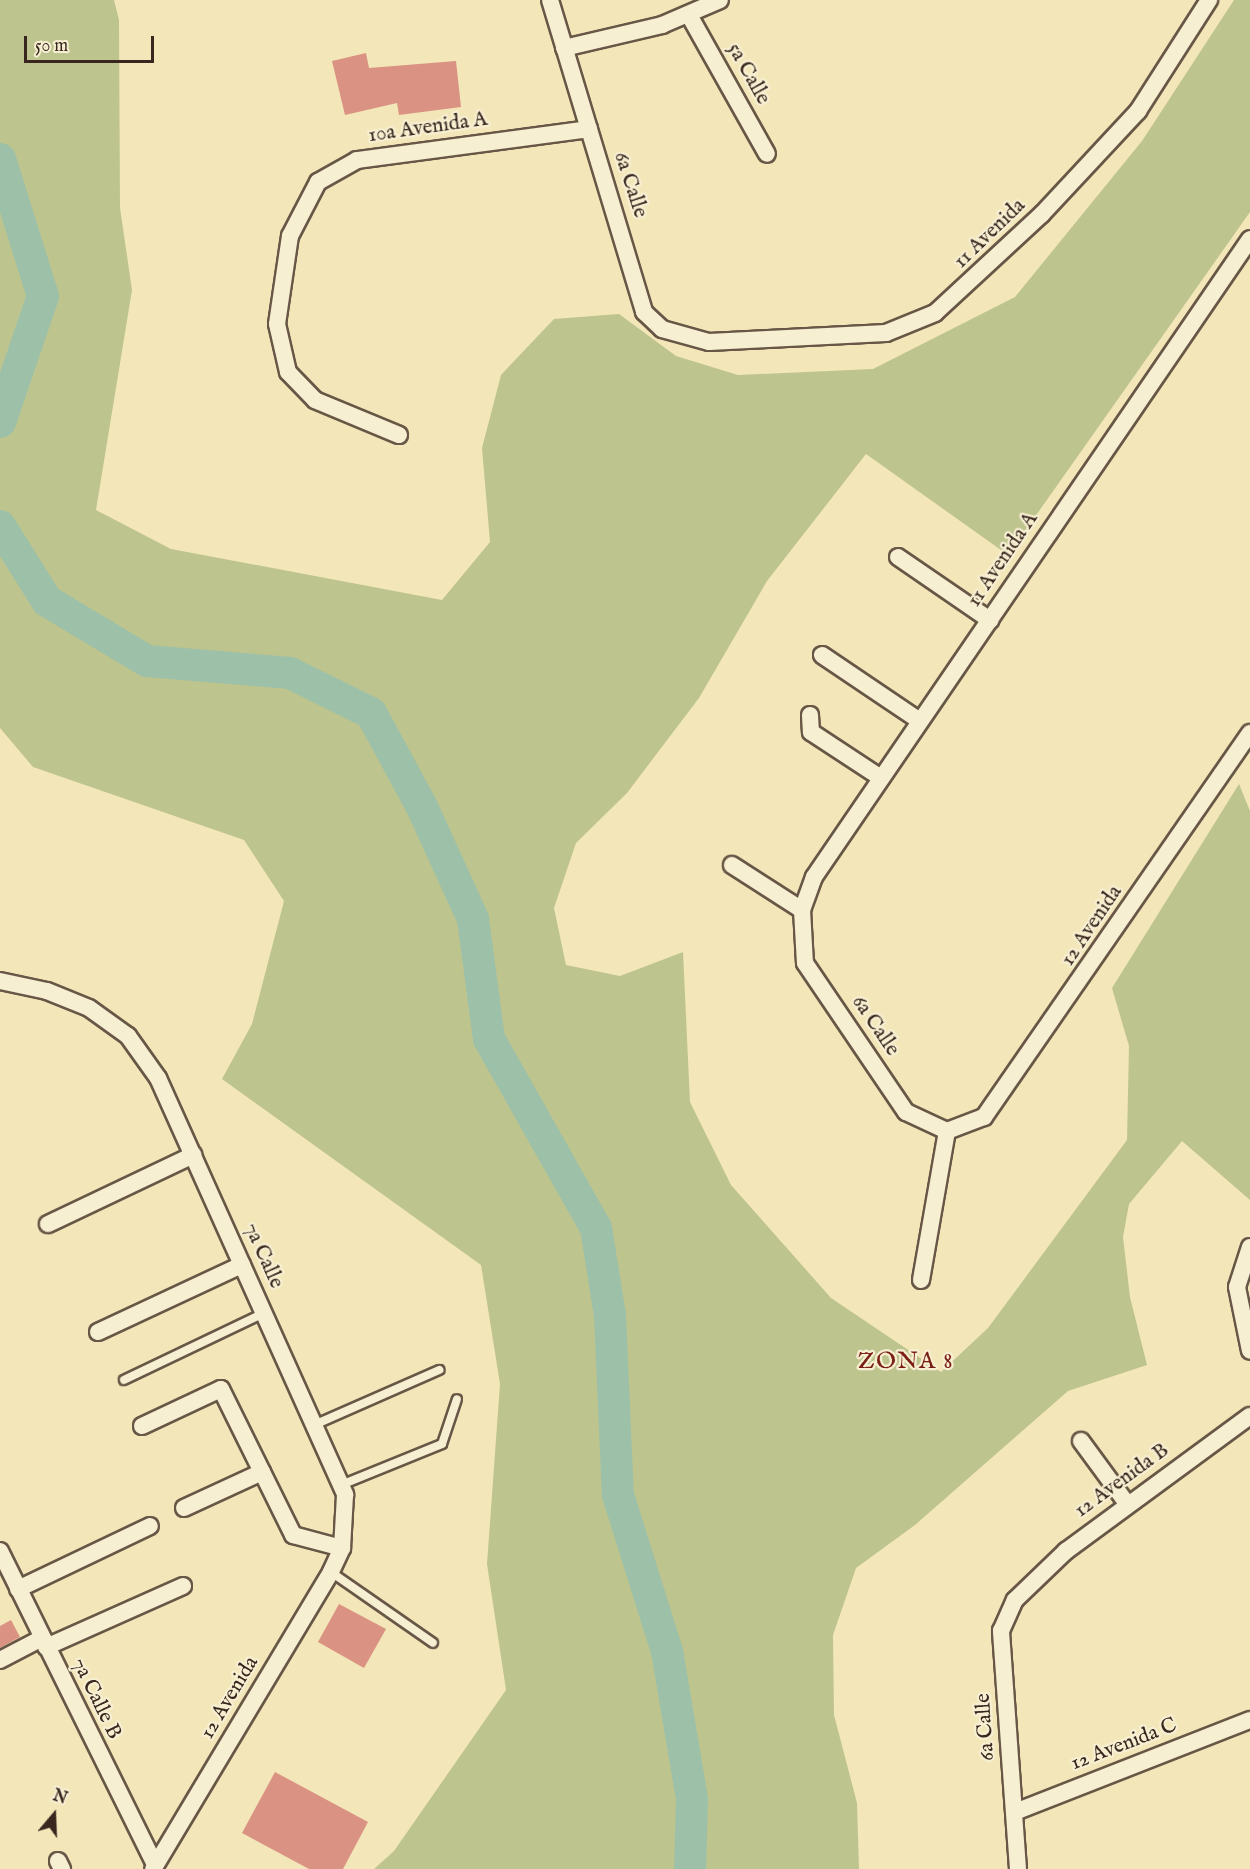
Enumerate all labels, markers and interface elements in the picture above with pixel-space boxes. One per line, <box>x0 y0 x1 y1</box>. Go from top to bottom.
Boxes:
scale bar <box>27 24 158 62</box>
text: 50 m <box>35 35 68 58</box>
street label: 5a Calle <box>721 39 775 109</box>
street label: 10a Avenida A <box>367 107 489 149</box>
street label: 6a Calle <box>608 149 652 221</box>
street label: 11 Avenida <box>949 194 1031 274</box>
street label: 11 Avenida A <box>962 508 1044 612</box>
street label: 12 Avenida <box>1056 881 1128 971</box>
street label: 6a Calle <box>846 991 904 1061</box>
street label: 7a Calle <box>238 1220 288 1292</box>
district label: ZONA 8 <box>858 1348 954 1376</box>
street label: 12 Avenida B <box>1070 1438 1174 1524</box>
street label: 12 Avenida <box>196 1652 264 1744</box>
street label: 7a Calle B <box>66 1654 126 1744</box>
street label: 6a Calle <box>971 1692 1001 1762</box>
street label: 12 Avenida C <box>1067 1713 1181 1777</box>
north arrow <box>24 1785 84 1845</box>
text: N <box>50 1786 70 1810</box>

